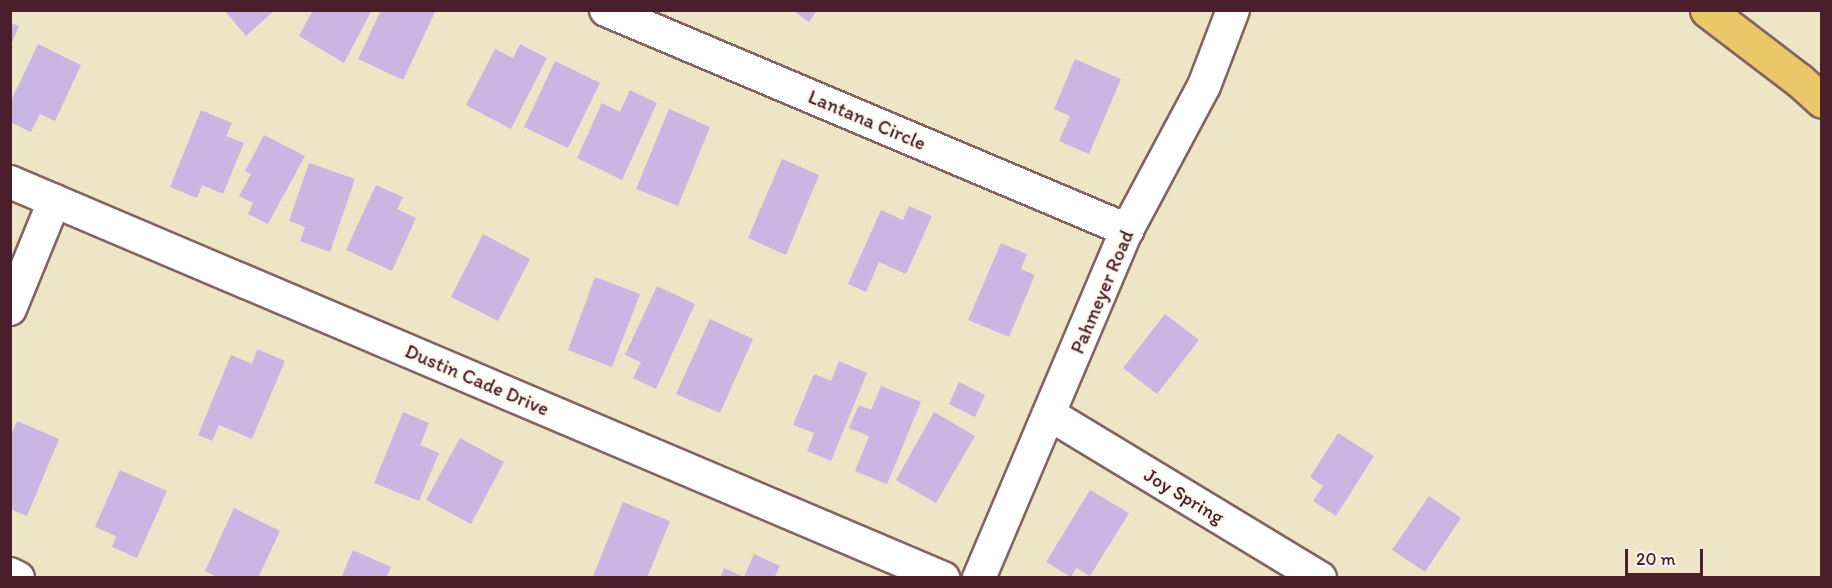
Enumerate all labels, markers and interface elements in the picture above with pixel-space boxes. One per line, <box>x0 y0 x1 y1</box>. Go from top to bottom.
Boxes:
street label: Lantana Circle <box>805 84 929 156</box>
street label: Pahmeyer Road <box>1065 226 1139 358</box>
street label: Dustin Cade Drive <box>401 339 553 421</box>
street label: Joy Spring <box>1139 463 1229 529</box>
scale bar <box>1628 537 1706 575</box>
text: 20 m <box>1636 548 1676 570</box>

